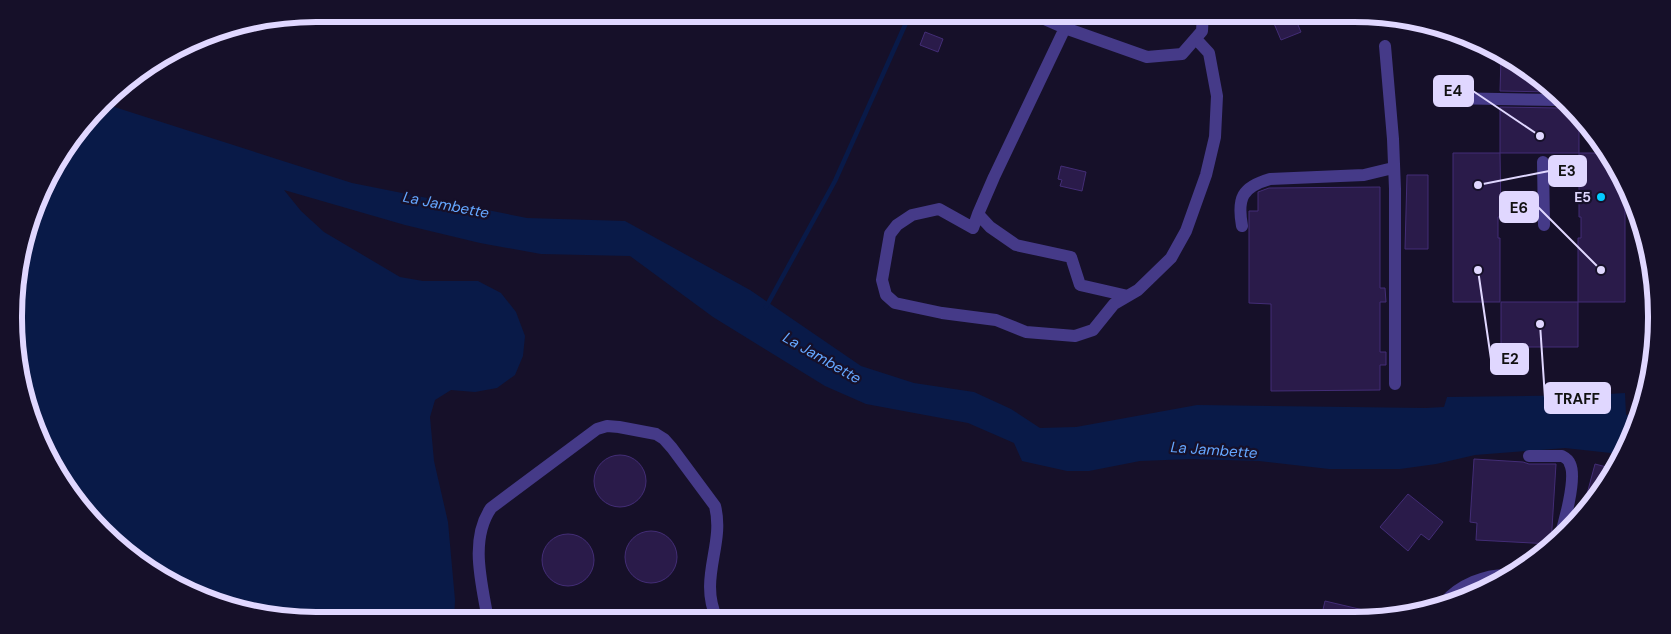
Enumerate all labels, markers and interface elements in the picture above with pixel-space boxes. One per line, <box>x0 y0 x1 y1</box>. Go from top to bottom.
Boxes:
callout: E4 <box>1434 76 1473 106</box>
text: E4 <box>1444 81 1462 101</box>
callout: E3 <box>1549 156 1586 186</box>
text: E3 <box>1558 161 1576 181</box>
water label: La Jambette <box>401 187 491 223</box>
place label: E5 <box>1574 188 1591 206</box>
marker: E5 <box>1595 191 1607 203</box>
callout: E6 <box>1500 192 1538 222</box>
text: E6 <box>1510 198 1528 218</box>
water label: La Jambette <box>779 328 865 389</box>
callout: E2 <box>1491 344 1528 374</box>
text: E2 <box>1501 349 1519 369</box>
callout: TRAFF <box>1545 383 1610 413</box>
text: TRAFF <box>1554 389 1600 409</box>
water label: La Jambette <box>1170 437 1259 463</box>

